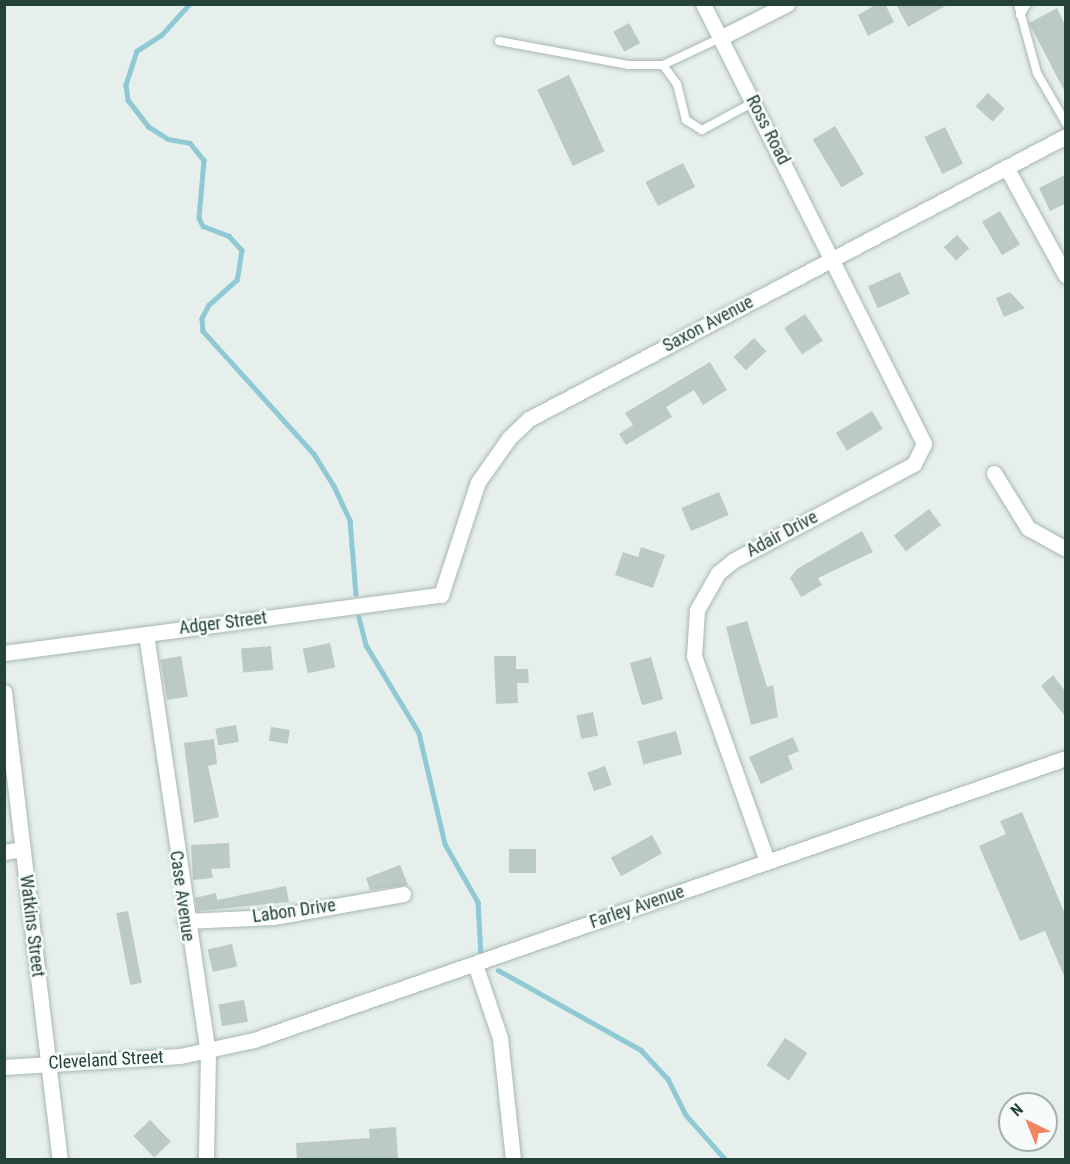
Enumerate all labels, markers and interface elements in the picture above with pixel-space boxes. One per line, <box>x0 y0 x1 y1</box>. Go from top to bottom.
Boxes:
street label: Ross Road <box>741 92 795 168</box>
street label: Saxon Avenue <box>659 291 757 357</box>
street label: Adair Drive <box>743 506 821 562</box>
street label: Adger Street <box>178 607 268 639</box>
street label: Case Avenue <box>165 849 199 943</box>
street label: Watkins Street <box>15 874 49 978</box>
street label: Farley Avenue <box>587 881 687 933</box>
street label: Labon Drive <box>251 894 337 928</box>
street label: Cleveland Street <box>48 1046 164 1074</box>
north arrow <box>998 1092 1058 1152</box>
text: N <box>1007 1100 1027 1120</box>

